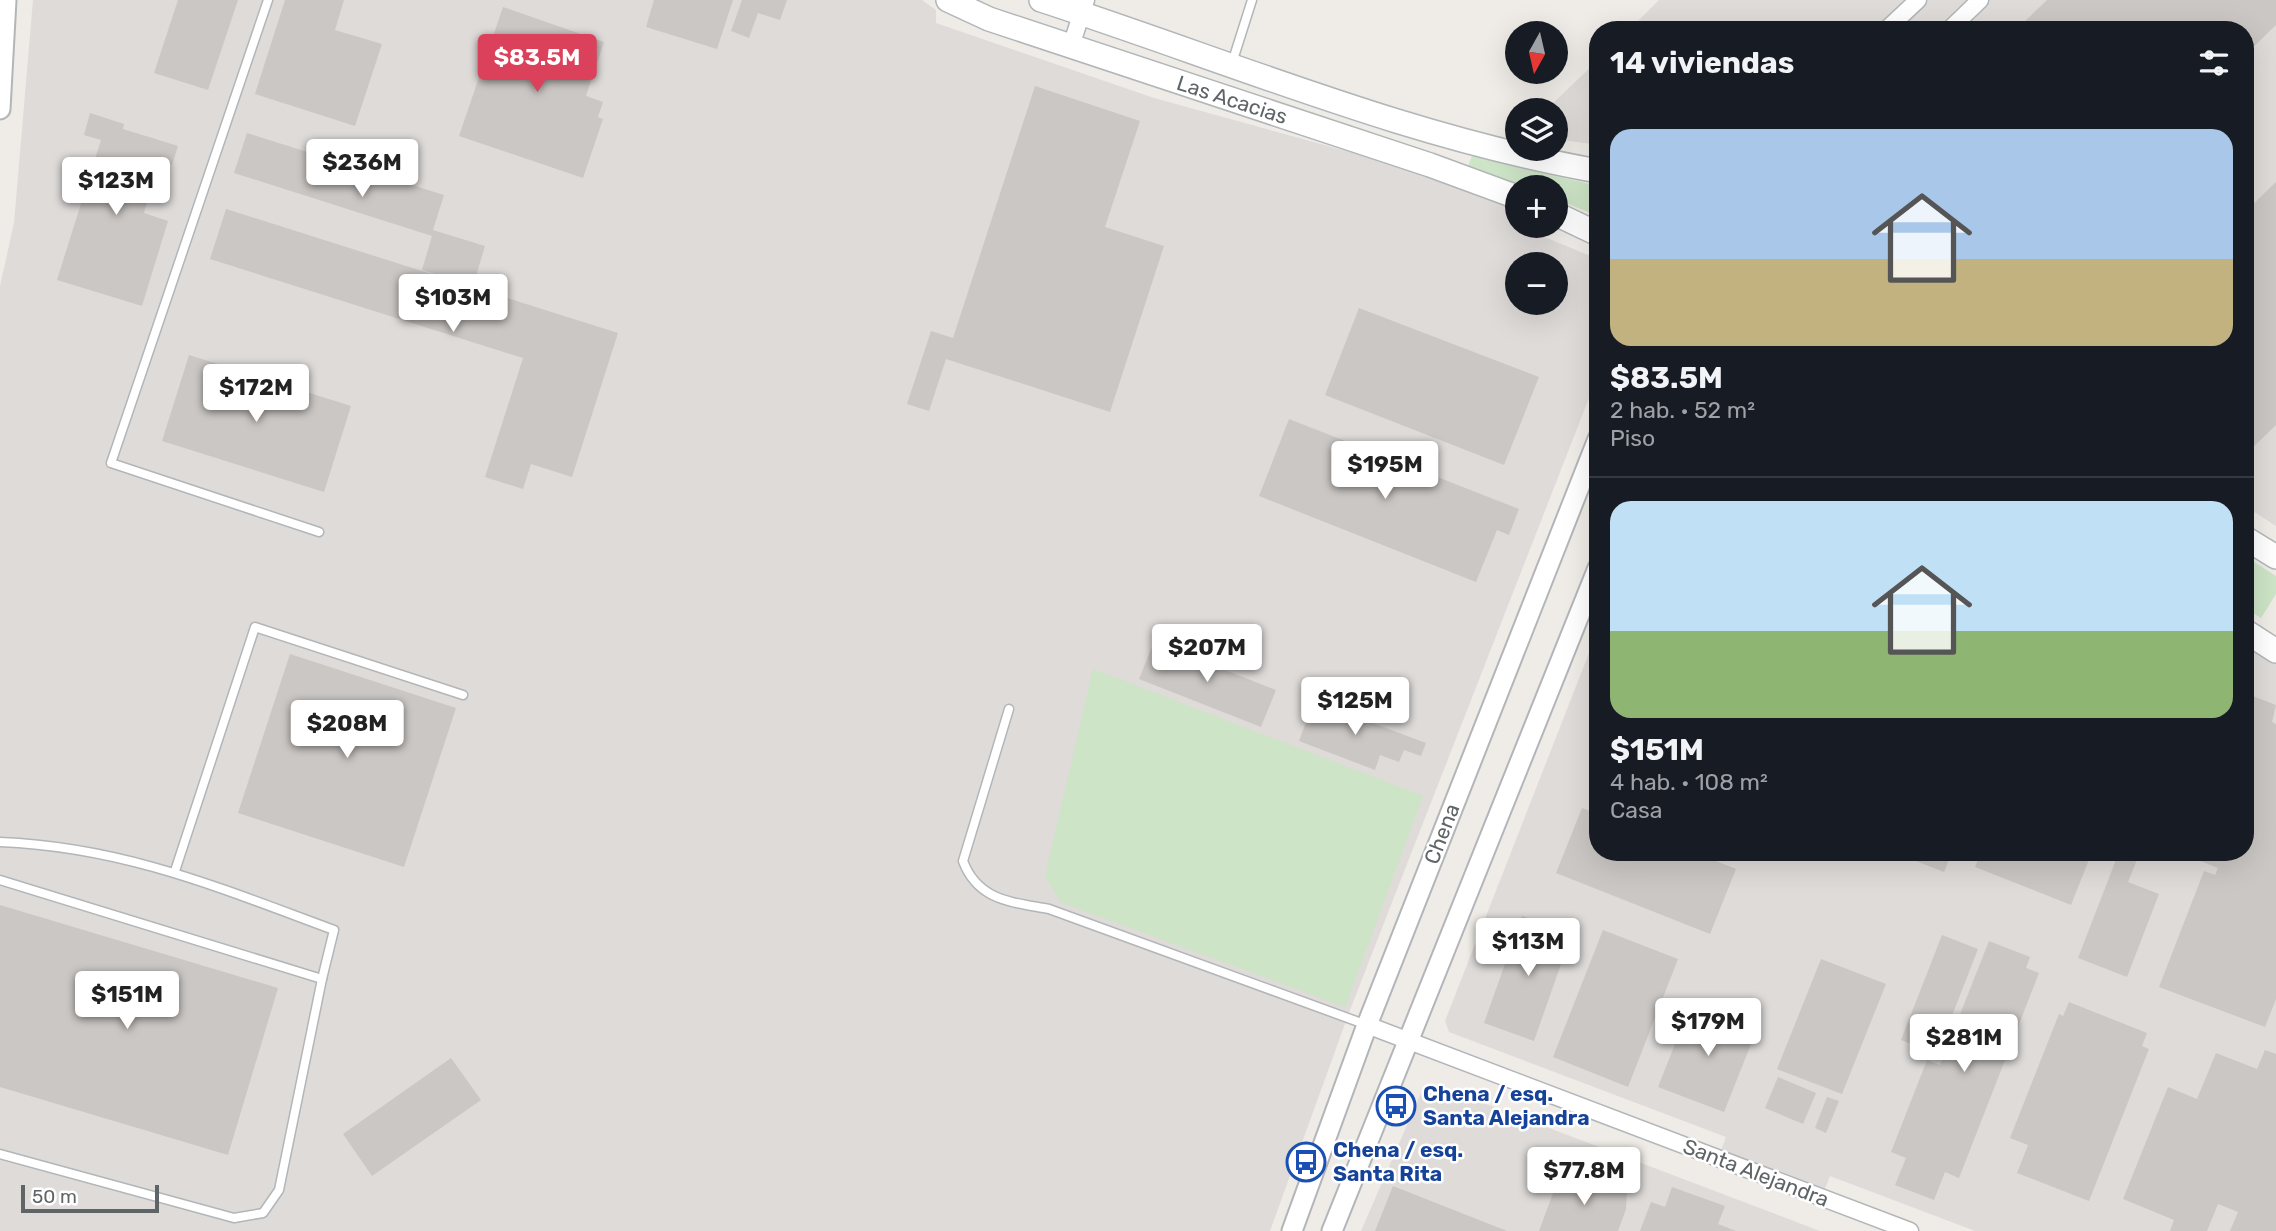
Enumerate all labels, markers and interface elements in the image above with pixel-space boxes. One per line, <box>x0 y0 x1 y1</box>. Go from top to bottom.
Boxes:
north arrow <box>1505 21 1568 84</box>
map controls <box>1505 21 1568 315</box>
pin: $83.5M <box>480 34 594 94</box>
text: $83.5M <box>494 43 580 71</box>
icon: filters <box>2195 44 2233 82</box>
text: 14 viviendas <box>1610 45 1794 81</box>
street label: Las Acacias <box>1174 70 1291 129</box>
button: layers <box>1505 98 1568 161</box>
pin: $236M <box>313 140 411 199</box>
text: $236M <box>322 148 402 176</box>
pin: $123M <box>67 158 165 217</box>
text: $123M <box>78 166 154 194</box>
button: + <box>1505 175 1568 238</box>
icon: home <box>1859 175 1985 301</box>
button: − <box>1505 252 1568 315</box>
pin: $103M <box>404 274 502 334</box>
text: $103M <box>415 283 491 311</box>
text: $83.5M <box>1610 360 1723 396</box>
pin: $172M <box>207 364 305 424</box>
text: $172M <box>219 373 293 401</box>
text: 2 hab. · 52 m² <box>1610 396 1755 424</box>
text: Piso <box>1610 424 1655 452</box>
pin: $195M <box>1336 442 1434 501</box>
text: $195M <box>1347 450 1423 478</box>
icon: home <box>1859 547 1985 673</box>
pin: $207M <box>1158 624 1256 684</box>
text: $207M <box>1168 633 1246 661</box>
pin: $125M <box>1306 678 1404 737</box>
text: $125M <box>1317 686 1393 714</box>
pin: $208M <box>298 700 396 760</box>
text: $208M <box>307 709 387 737</box>
text: $151M <box>1610 732 1704 768</box>
text: 4 hab. · 108 m² <box>1610 768 1768 796</box>
text: Casa <box>1610 796 1662 824</box>
street label: Chena <box>1419 800 1464 868</box>
pin: $113M <box>1479 918 1577 978</box>
text: $113M <box>1492 927 1564 955</box>
pin: $151M <box>78 972 176 1031</box>
text: $151M <box>91 980 163 1008</box>
pin: $179M <box>1659 998 1757 1058</box>
text: $179M <box>1671 1007 1745 1035</box>
pin: $281M <box>1915 1014 2013 1074</box>
text: $281M <box>1926 1023 2002 1051</box>
place label: Chena / esq. Santa Alejandra <box>1423 1081 1590 1130</box>
bus stop icon: Chena / esq. Santa Alejandra <box>1375 1085 1417 1127</box>
street label: Santa Alejandra <box>1680 1133 1833 1212</box>
place label: Chena / esq. Santa Rita <box>1333 1137 1463 1186</box>
bus stop icon: Chena / esq. Santa Rita <box>1285 1141 1327 1183</box>
pin: $77.8M <box>1527 1148 1641 1207</box>
text: $77.8M <box>1543 1156 1625 1184</box>
scale bar <box>21 1182 159 1214</box>
text: 50 m <box>32 1185 77 1208</box>

